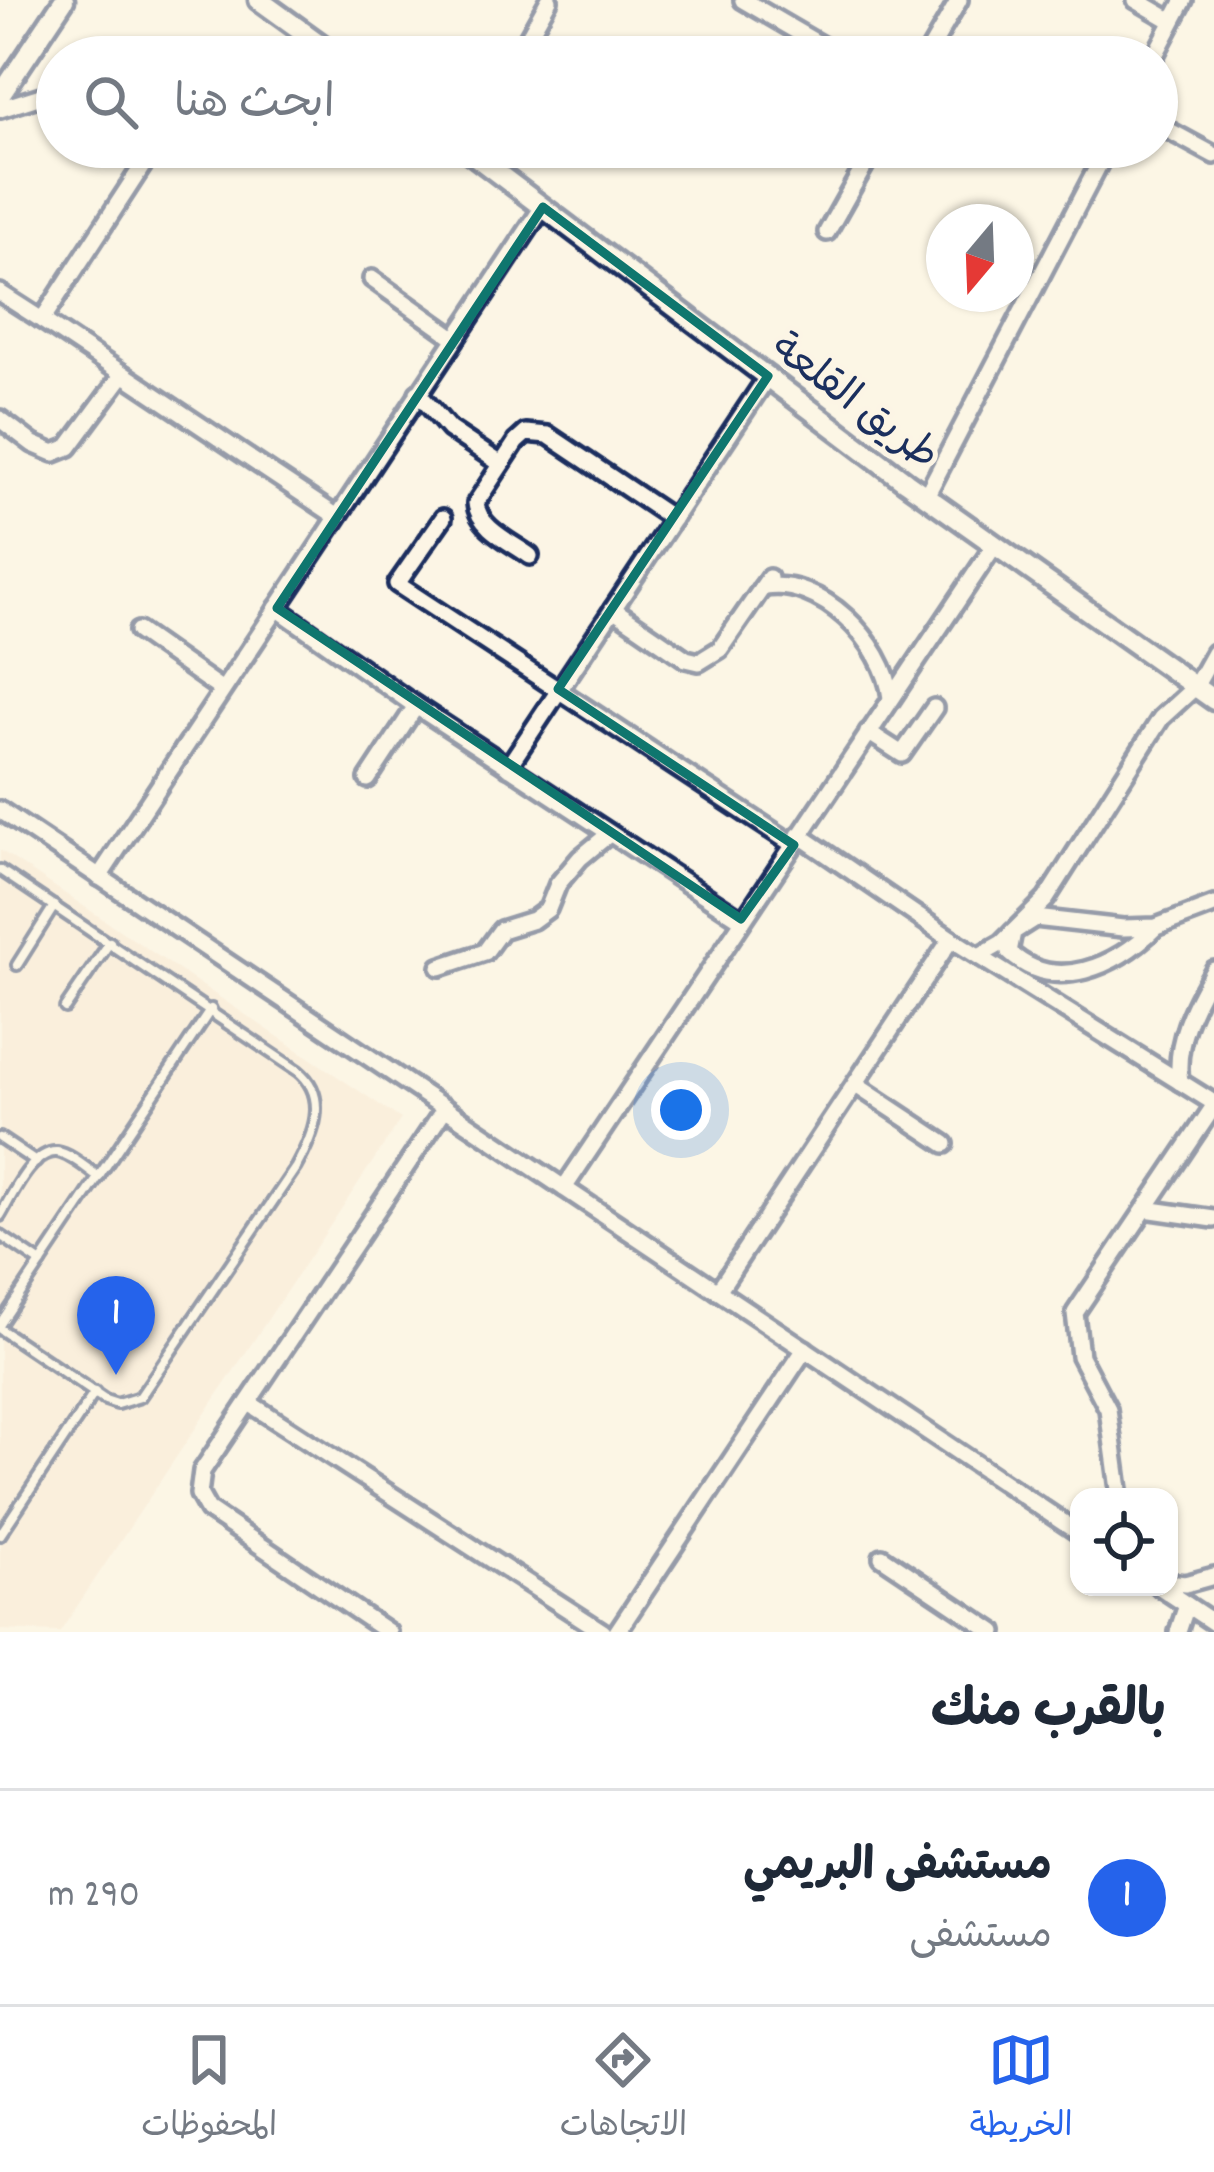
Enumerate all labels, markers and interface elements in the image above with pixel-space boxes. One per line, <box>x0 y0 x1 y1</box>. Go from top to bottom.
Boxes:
search box <box>36 36 1178 168</box>
icon: search <box>78 69 144 135</box>
text: ابحث هنا <box>174 74 335 138</box>
north arrow <box>926 204 1034 312</box>
street label: طريق القلعة <box>756 321 949 488</box>
your location <box>651 1080 711 1140</box>
pin: 1 <box>77 1276 155 1375</box>
map controls <box>1070 1488 1178 1596</box>
button: locate <box>1070 1488 1178 1596</box>
text: بالقرب منك <box>931 1678 1166 1750</box>
text: مستشفى البريمي <box>743 1837 1052 1901</box>
text: 290 m <box>48 1870 140 1925</box>
text: 1 <box>1123 1870 1131 1925</box>
text: مستشفى <box>909 1911 1052 1966</box>
tab: المحفوظات <box>141 2027 277 2153</box>
tab: الاتجاهات <box>560 2027 687 2153</box>
tab: الخريطة <box>970 2027 1073 2153</box>

